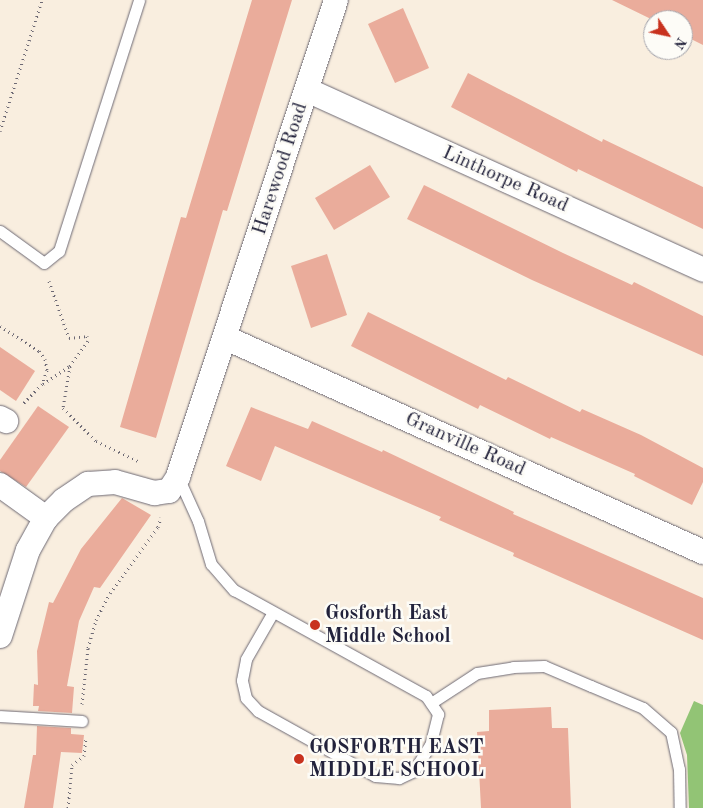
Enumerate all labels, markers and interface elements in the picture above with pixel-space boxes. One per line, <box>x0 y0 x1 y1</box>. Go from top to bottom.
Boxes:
north arrow <box>643 10 693 60</box>
text: N <box>671 34 688 51</box>
street label: Harewood Road <box>248 100 314 238</box>
street label: Linthorpe Road <box>438 142 572 218</box>
street label: Granville Road <box>401 408 529 482</box>
place label: Gosforth East Middle School <box>325 602 451 649</box>
marker: Gosforth East Middle School <box>309 619 321 631</box>
place label: GOSFORTH EAST MIDDLE SCHOOL <box>309 736 484 783</box>
marker: GOSFORTH EAST MIDDLE SCHOOL <box>293 753 305 765</box>

